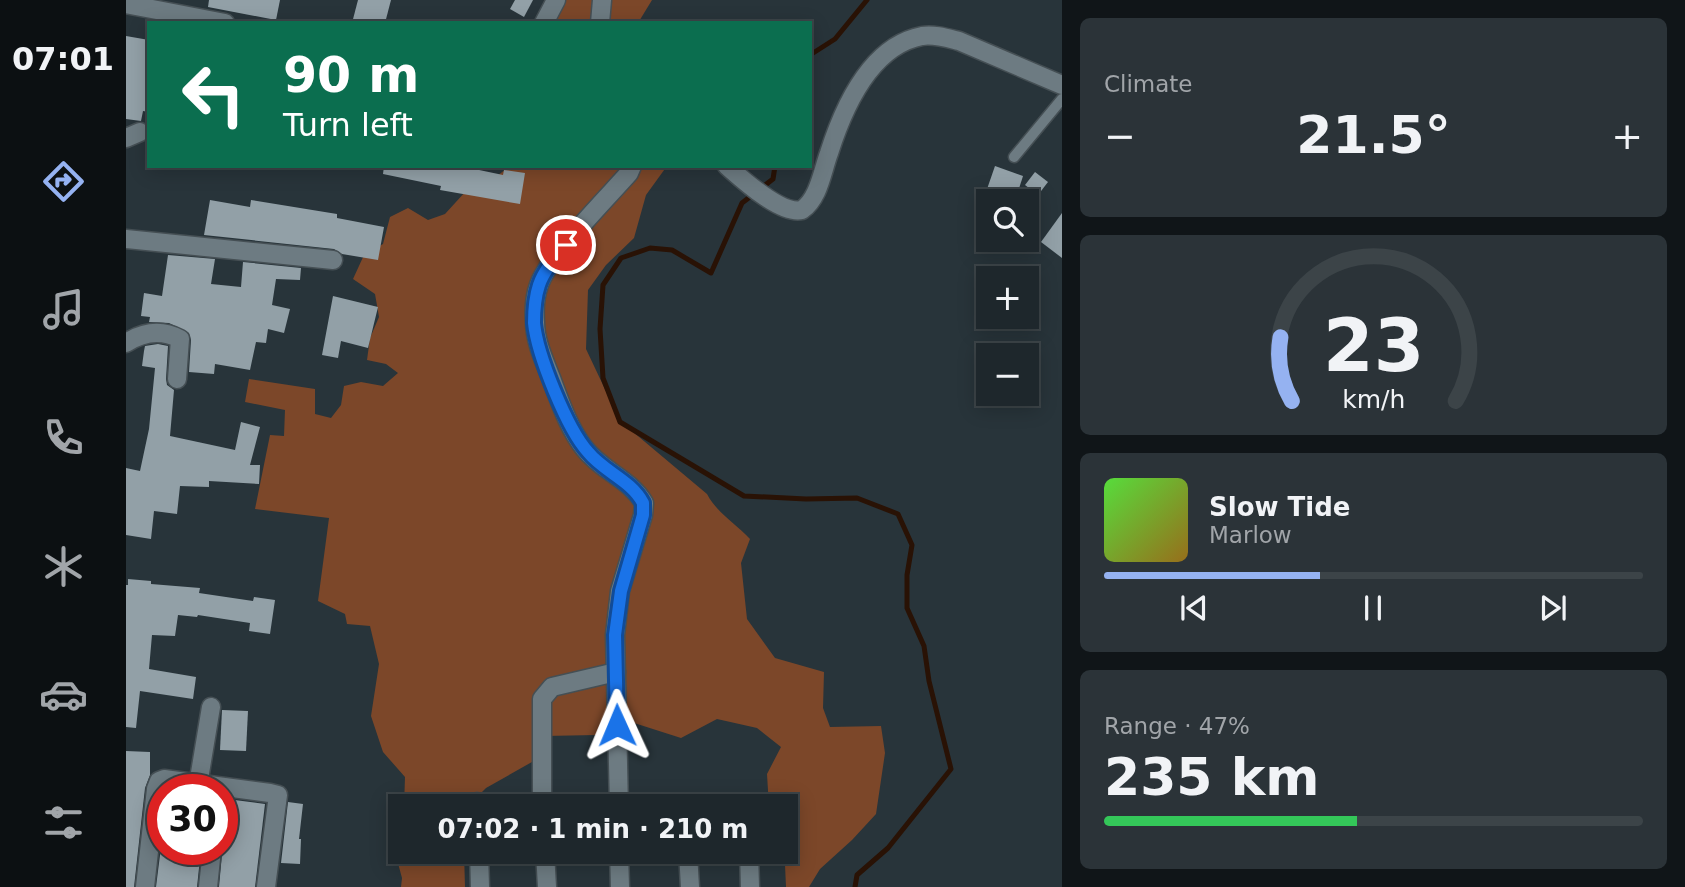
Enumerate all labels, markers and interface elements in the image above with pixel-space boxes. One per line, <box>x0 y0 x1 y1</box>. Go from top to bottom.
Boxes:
text: 07:01 <box>12 40 114 78</box>
text: 90 m <box>283 47 419 104</box>
icon: left <box>168 49 259 140</box>
text: Climate <box>1104 71 1193 97</box>
text: 21.5° <box>1296 105 1451 165</box>
text: Turn left <box>283 106 413 144</box>
text: − <box>1104 114 1136 158</box>
text: + <box>1611 114 1643 158</box>
icon: directions <box>39 157 88 206</box>
map controls <box>976 189 1039 406</box>
button: search <box>976 189 1039 252</box>
pin <box>536 215 596 275</box>
icon: arrive <box>547 226 585 264</box>
button: + <box>976 266 1039 329</box>
icon: music <box>39 285 88 334</box>
text: 23 <box>1323 303 1424 388</box>
button: − <box>976 343 1039 406</box>
text: km/h <box>1342 385 1405 414</box>
icon: phone <box>39 413 88 462</box>
text: Slow Tide <box>1209 492 1350 522</box>
text: Marlow <box>1209 522 1292 548</box>
icon: climate <box>39 542 88 591</box>
icon: previous <box>1175 589 1213 627</box>
icon: pause <box>1354 589 1392 627</box>
icon: next <box>1534 589 1572 627</box>
icon: car <box>39 670 88 719</box>
position arrow <box>580 688 654 762</box>
text: Range · 47% <box>1104 713 1250 739</box>
text: 235 km <box>1104 747 1319 807</box>
speed limit sign: 30 <box>147 774 238 865</box>
icon: filters <box>39 798 88 847</box>
text: 07:02 · 1 min · 210 m <box>438 814 748 844</box>

